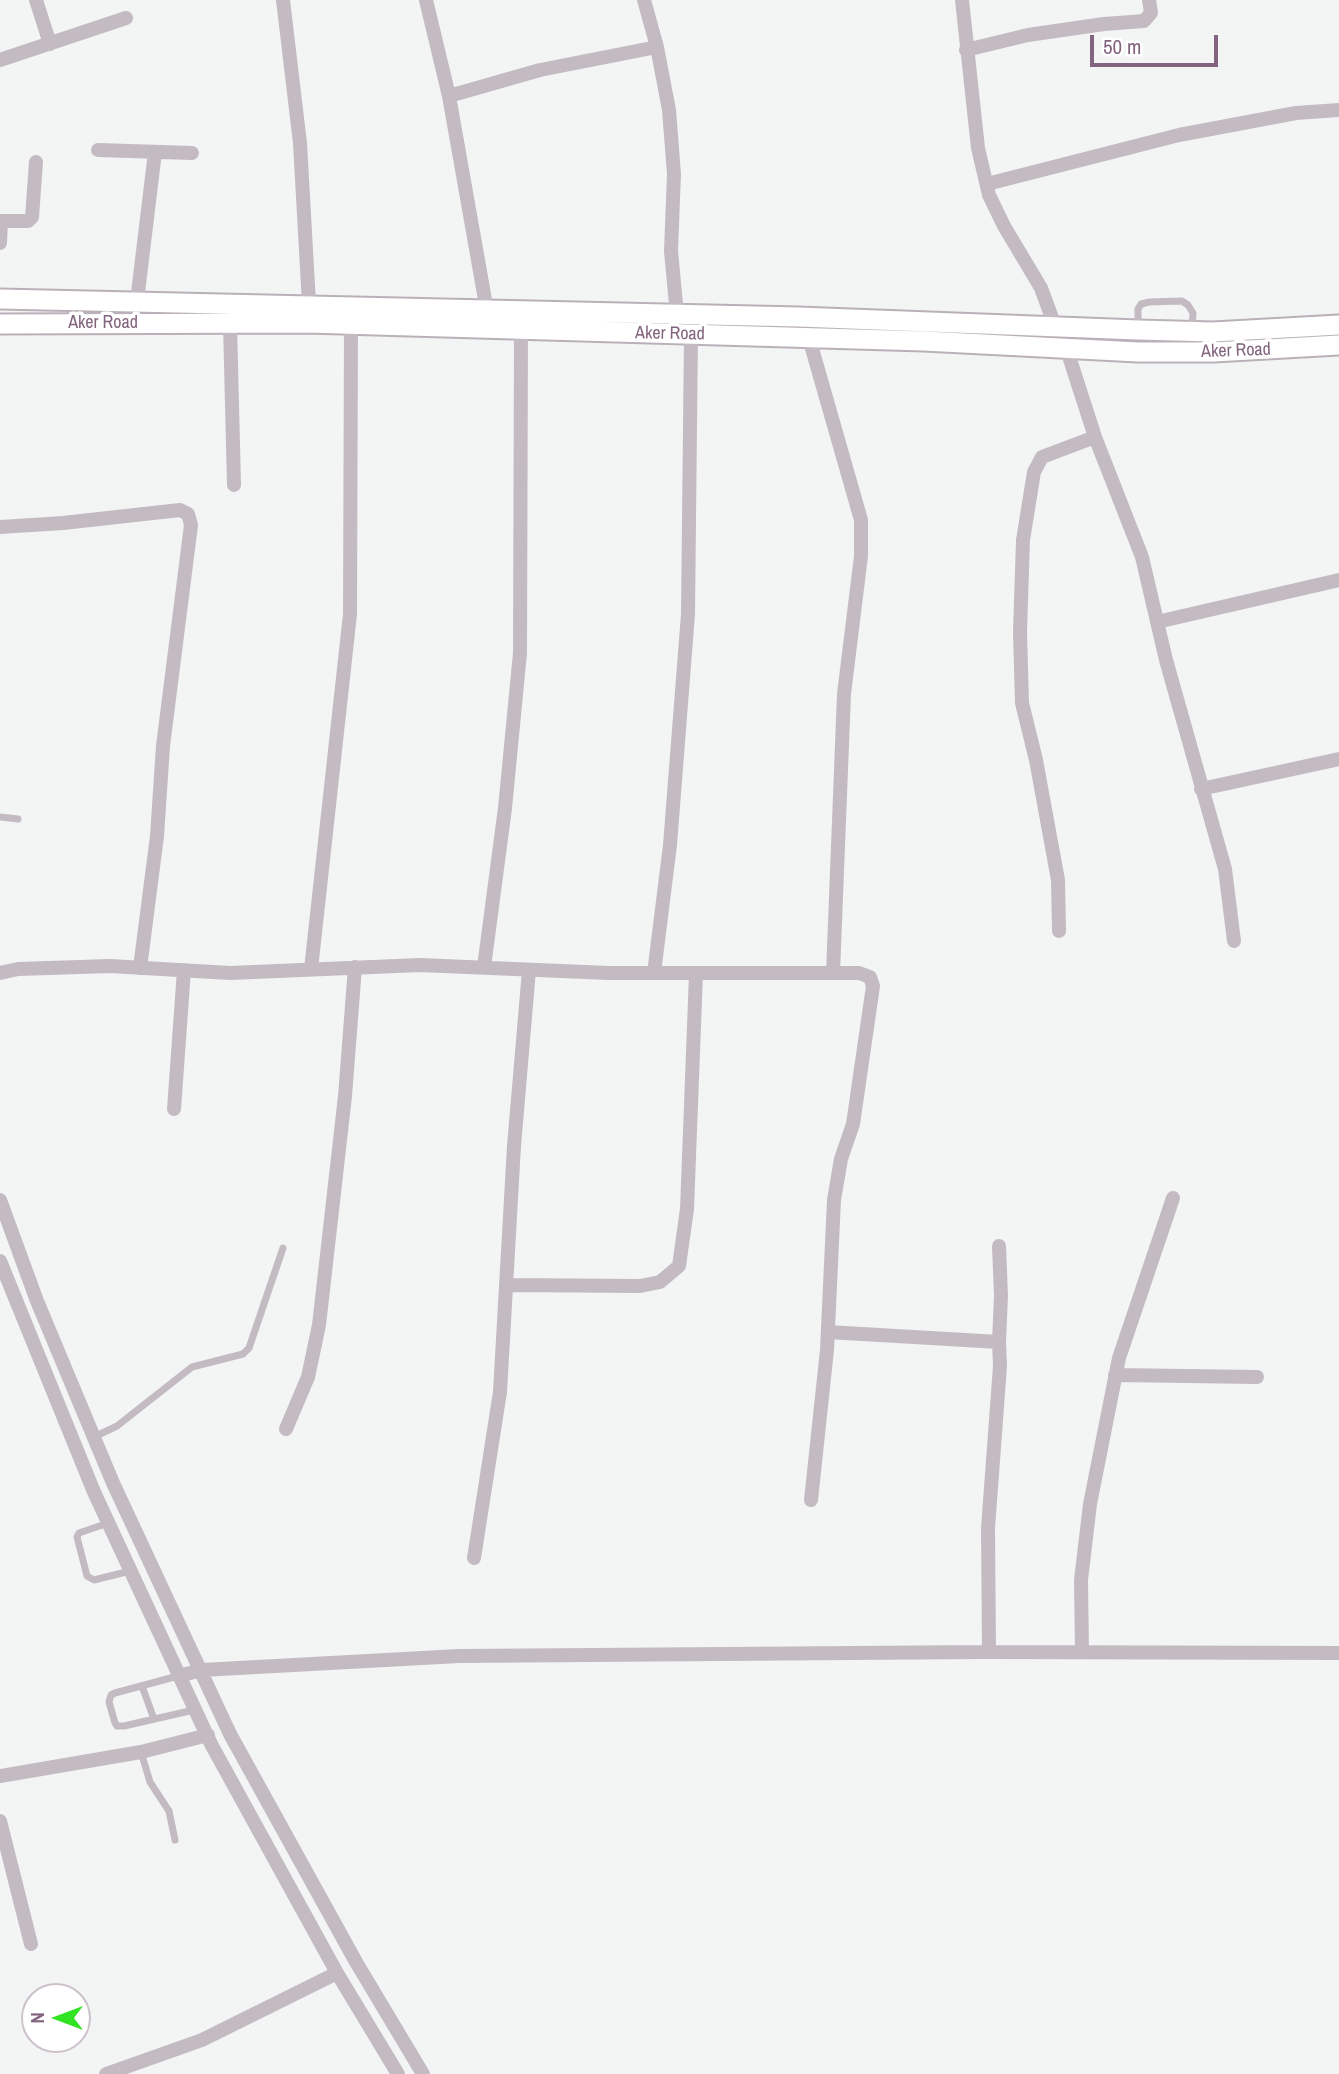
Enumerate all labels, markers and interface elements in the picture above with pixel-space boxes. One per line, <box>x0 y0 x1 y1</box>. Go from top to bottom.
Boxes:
scale bar <box>1094 21 1222 65</box>
text: 50 m <box>1103 32 1141 61</box>
street label: Aker Road <box>68 312 138 334</box>
street label: Aker Road <box>635 323 705 345</box>
street label: Aker Road <box>1201 339 1271 363</box>
north arrow <box>21 1983 91 2053</box>
text: N <box>24 2012 50 2024</box>

